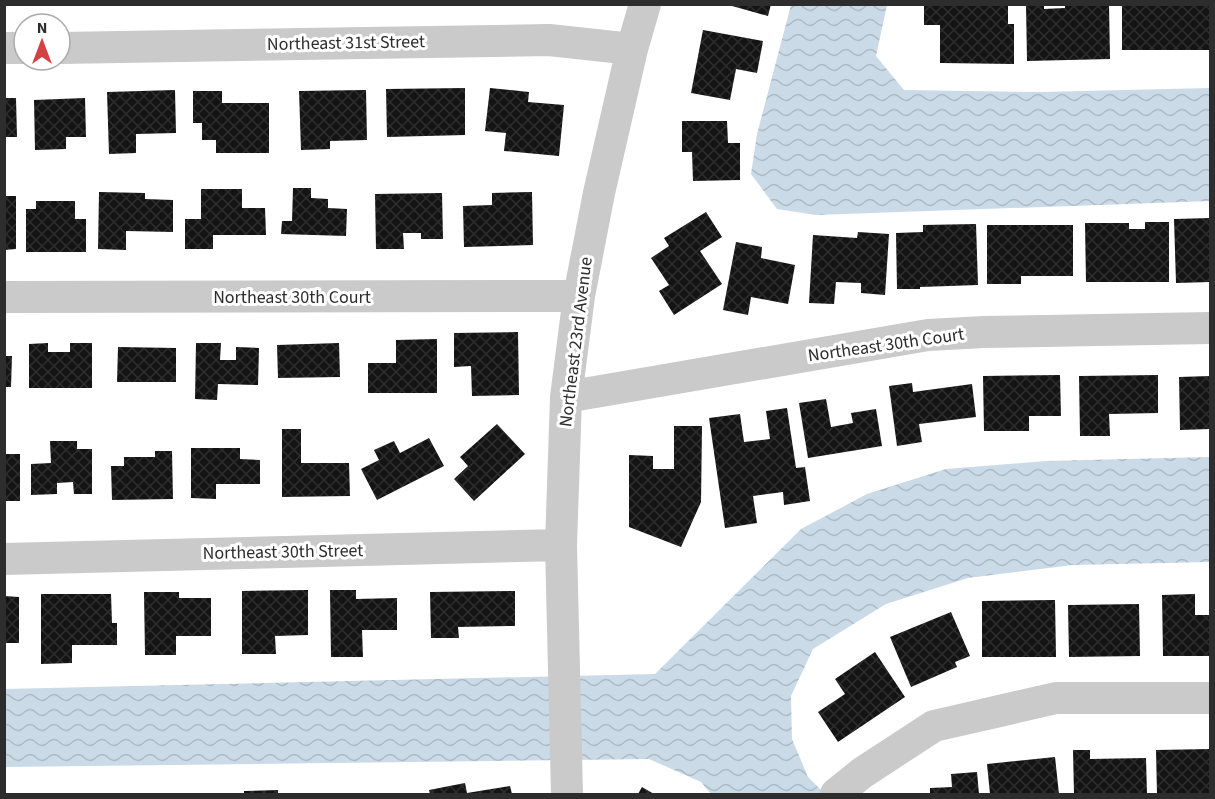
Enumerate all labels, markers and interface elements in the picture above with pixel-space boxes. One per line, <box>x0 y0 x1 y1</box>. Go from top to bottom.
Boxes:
north arrow <box>12 12 72 72</box>
text: N <box>37 17 47 39</box>
street label: Northeast 31st Street <box>267 29 425 57</box>
street label: Northeast 23rd Avenue <box>553 255 599 428</box>
street label: Northeast 30th Court <box>213 285 371 310</box>
street label: Northeast 30th Court <box>806 322 966 368</box>
street label: Northeast 30th Street <box>202 538 364 566</box>

